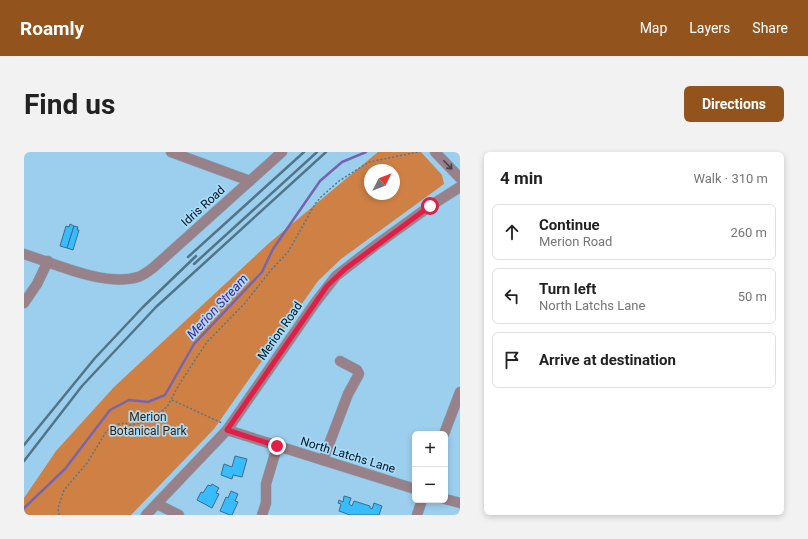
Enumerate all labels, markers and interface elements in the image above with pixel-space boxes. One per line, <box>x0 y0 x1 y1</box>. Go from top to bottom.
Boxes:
text: Roamly <box>20 17 84 40</box>
text: Map <box>640 20 667 36</box>
text: Layers <box>689 20 730 36</box>
text: Share <box>752 20 788 36</box>
button: Directions <box>684 86 784 122</box>
text: Find us <box>24 88 115 121</box>
one-way arrow <box>443 160 453 170</box>
north arrow <box>364 164 400 200</box>
text: 4 min <box>500 168 543 188</box>
text: Walk · 310 m <box>693 171 768 186</box>
street label: Idris Road <box>178 183 228 229</box>
route start <box>421 197 439 215</box>
text: Continue <box>539 216 600 234</box>
icon: ahead <box>501 221 523 243</box>
text: 260 m <box>730 225 767 240</box>
text: Merion Road <box>539 234 612 249</box>
water label: Merion Stream <box>184 271 251 342</box>
text: Turn left <box>539 280 596 298</box>
icon: left <box>501 285 523 307</box>
text: 50 m <box>738 289 767 304</box>
text: North Latchs Lane <box>539 298 645 313</box>
street label: Merion Road <box>255 299 305 363</box>
icon: arrive <box>501 349 523 371</box>
text: Arrive at destination <box>539 351 676 369</box>
park label: Merion Botanical Park <box>109 410 188 438</box>
map controls <box>412 431 448 503</box>
button: + <box>412 431 448 467</box>
street label: North Latchs Lane <box>299 434 397 476</box>
route end <box>268 437 286 455</box>
button: − <box>412 467 448 503</box>

